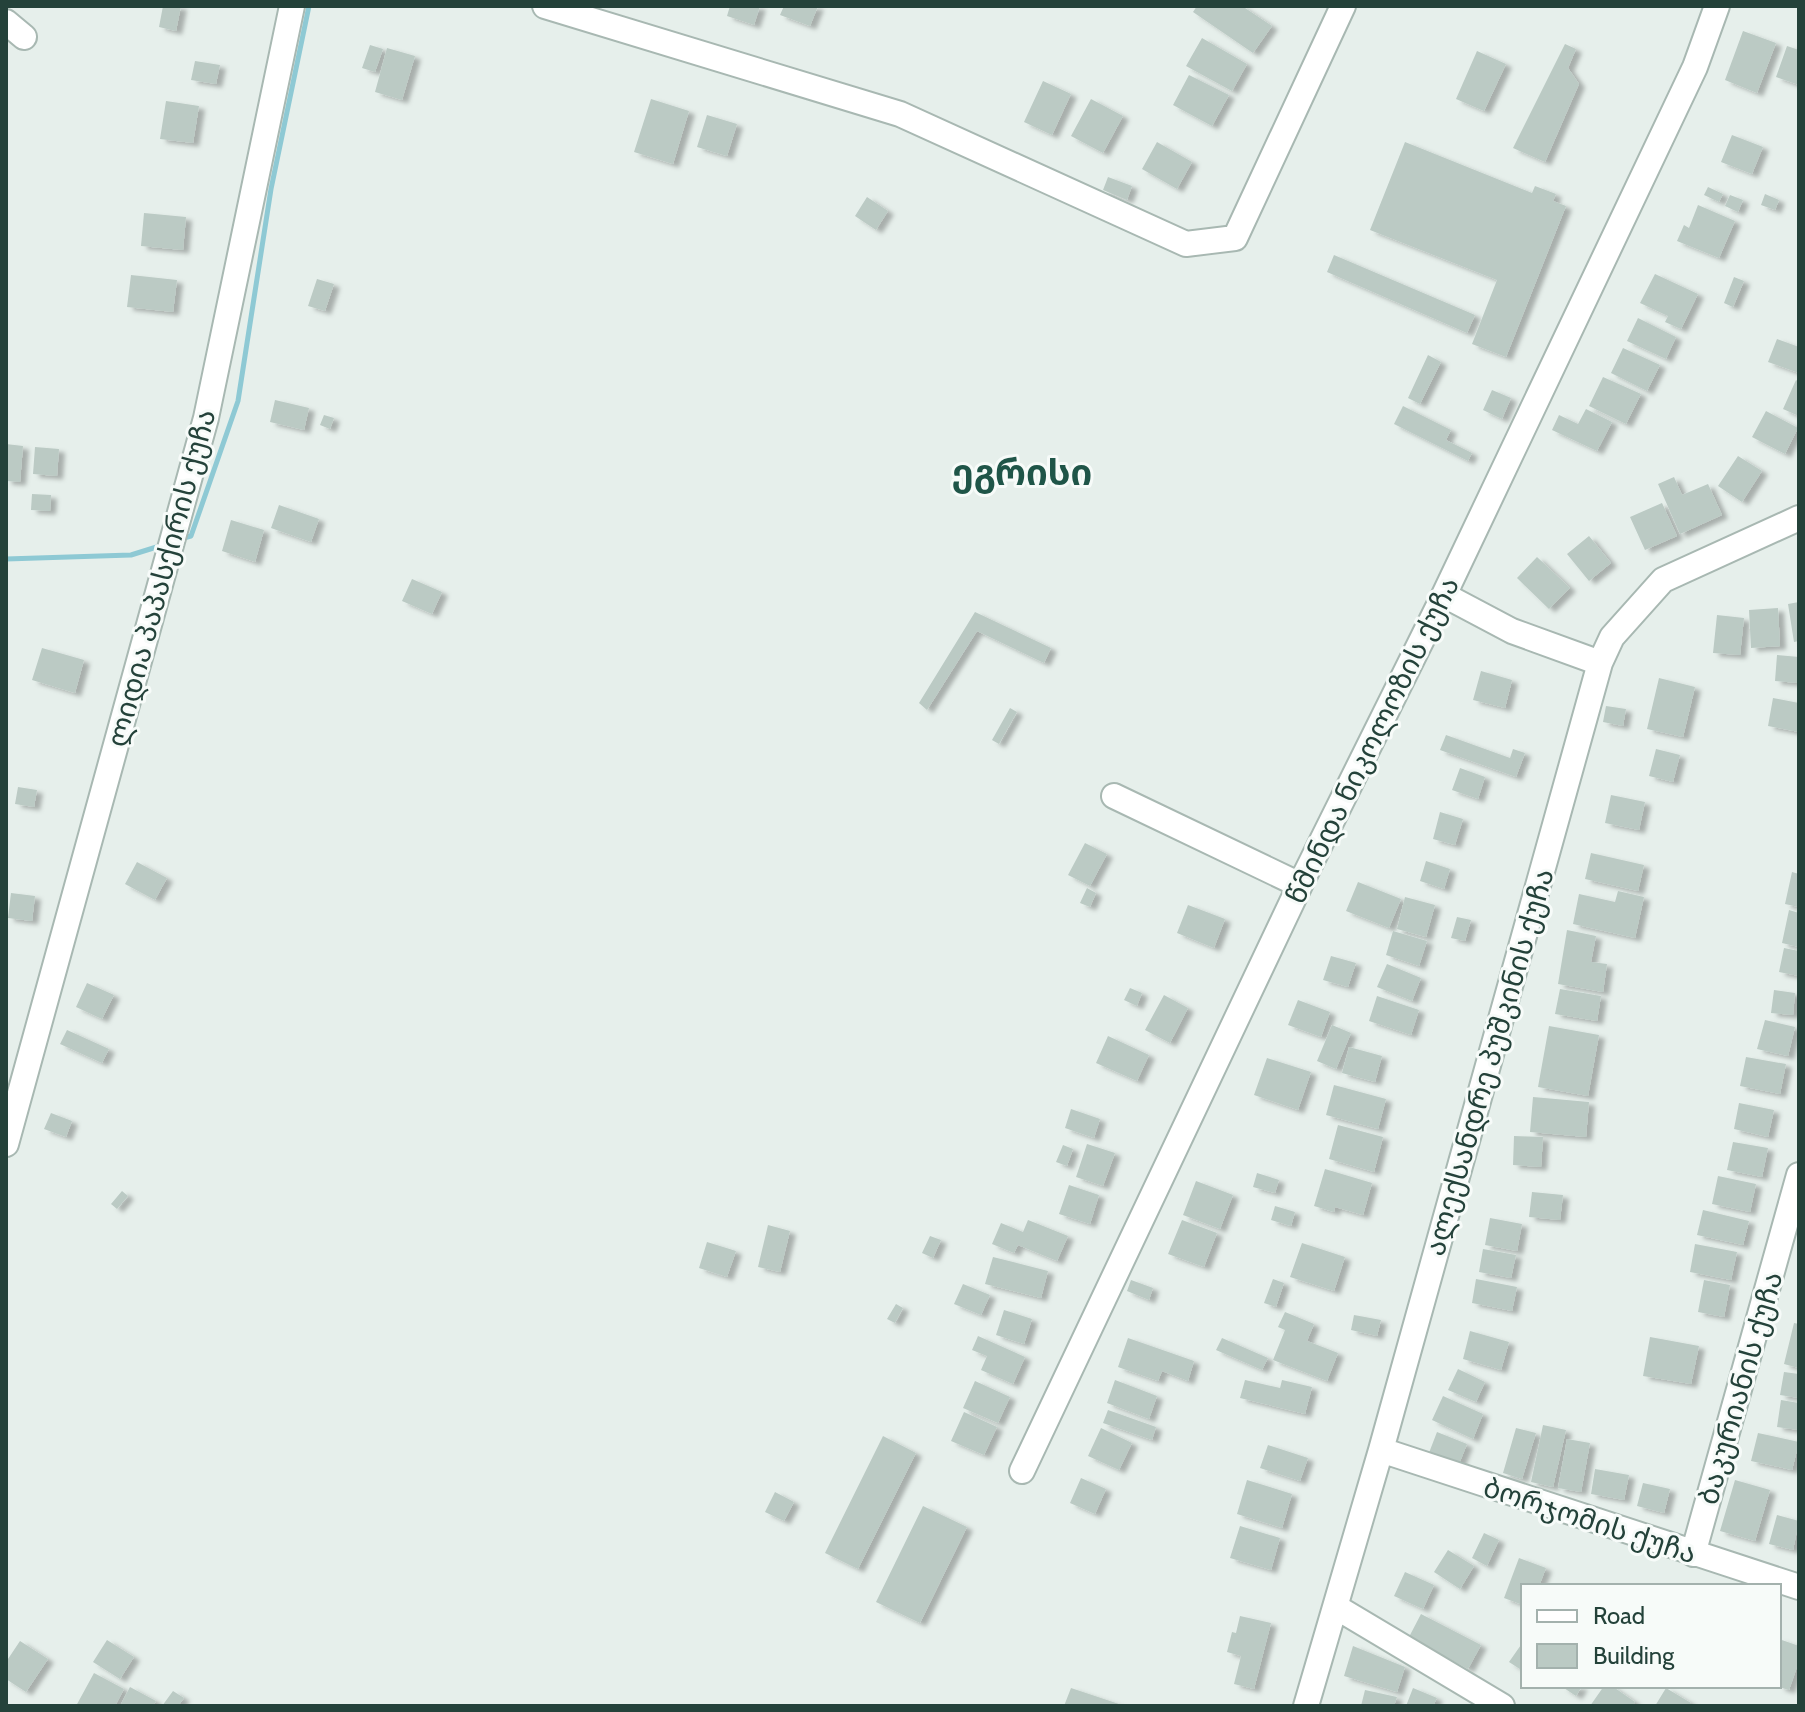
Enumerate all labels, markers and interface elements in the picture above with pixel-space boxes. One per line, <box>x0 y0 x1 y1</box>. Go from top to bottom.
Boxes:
street label: ლიდია პაპასქირის ქუჩა <box>100 405 222 751</box>
district label: ეგრისი <box>952 450 1092 494</box>
street label: წმინდა ნიკოლოზის ქუჩა <box>1278 571 1466 909</box>
street label: ალექსანდრე პუშკინის ქუჩა <box>1417 865 1561 1259</box>
street label: ბაკურიანის ქუჩა <box>1690 1268 1790 1508</box>
street label: ბორჯომის ქუჩა <box>1479 1470 1701 1570</box>
legend <box>1521 1584 1781 1688</box>
text: Road <box>1593 1601 1645 1630</box>
text: Building <box>1593 1641 1675 1670</box>

